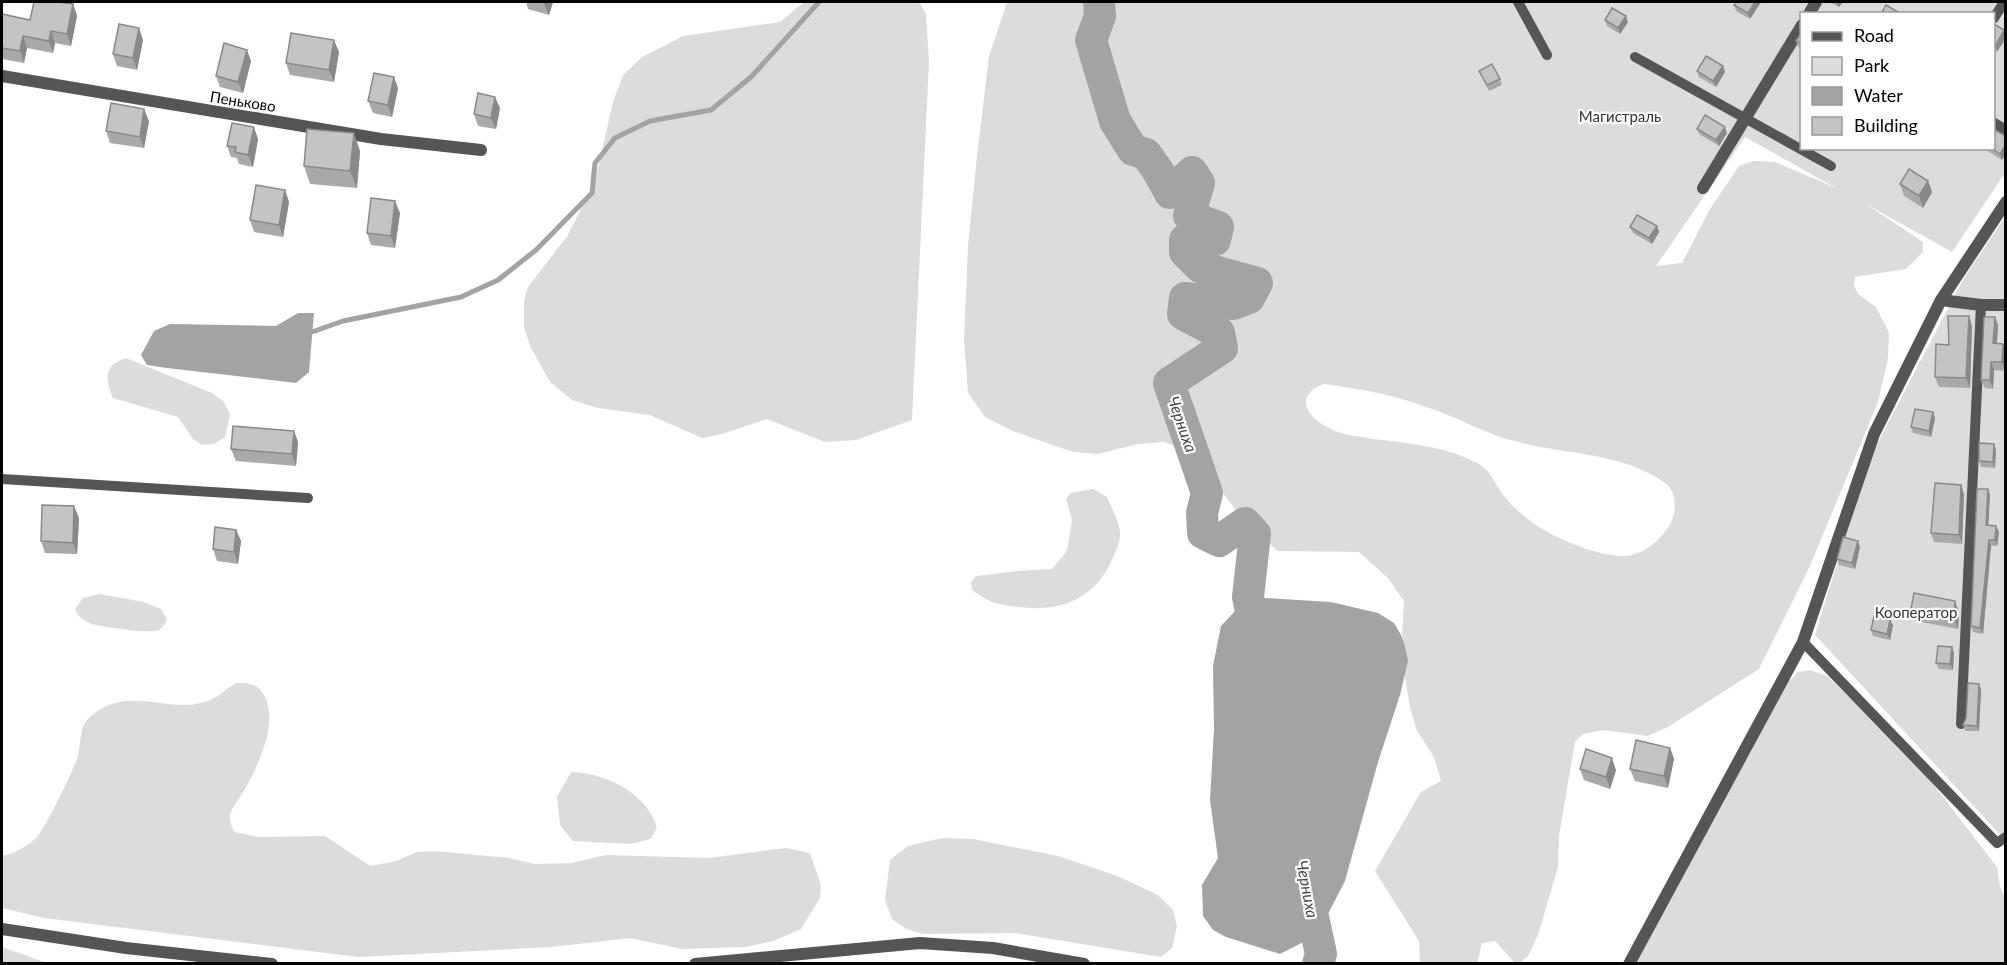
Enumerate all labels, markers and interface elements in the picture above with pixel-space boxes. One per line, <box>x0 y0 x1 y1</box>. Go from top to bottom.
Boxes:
legend <box>1800 12 1995 150</box>
text: Road <box>1854 24 1894 46</box>
text: Park <box>1854 54 1890 76</box>
text: Water <box>1854 84 1903 106</box>
street label: Пеньково <box>209 87 277 115</box>
park label: Магистраль <box>1579 107 1661 125</box>
text: Building <box>1854 114 1918 136</box>
water label: Черниха <box>1165 393 1201 455</box>
park label: Кооператор <box>1875 603 1957 621</box>
water label: Черниха <box>1293 859 1323 919</box>

